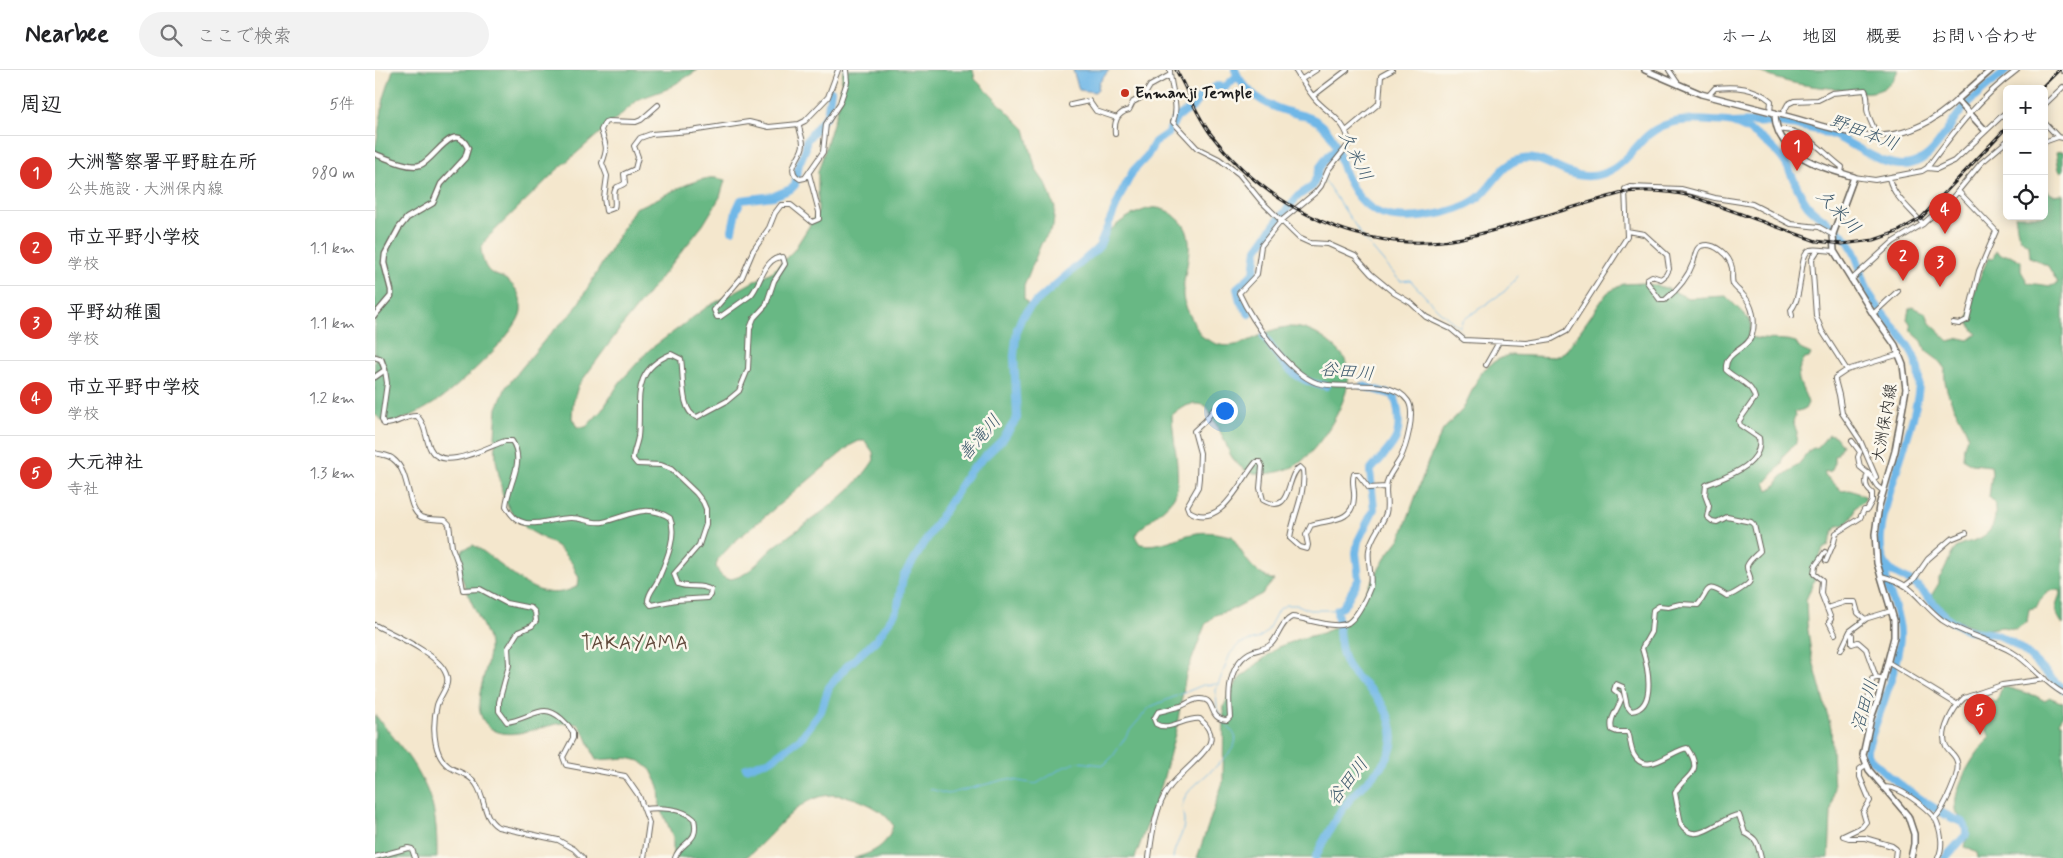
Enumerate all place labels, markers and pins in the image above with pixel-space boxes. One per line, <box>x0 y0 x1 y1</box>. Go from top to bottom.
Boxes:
place label: Enmanji Temple <box>1135 83 1252 104</box>
marker: Enmanji Temple <box>1119 87 1131 99</box>
pin: 1 <box>1781 130 1813 171</box>
pin: 4 <box>1929 193 1961 234</box>
pin: 2 <box>1887 240 1919 281</box>
pin: 3 <box>1924 246 1956 287</box>
pin: 5 <box>1964 694 1996 735</box>

